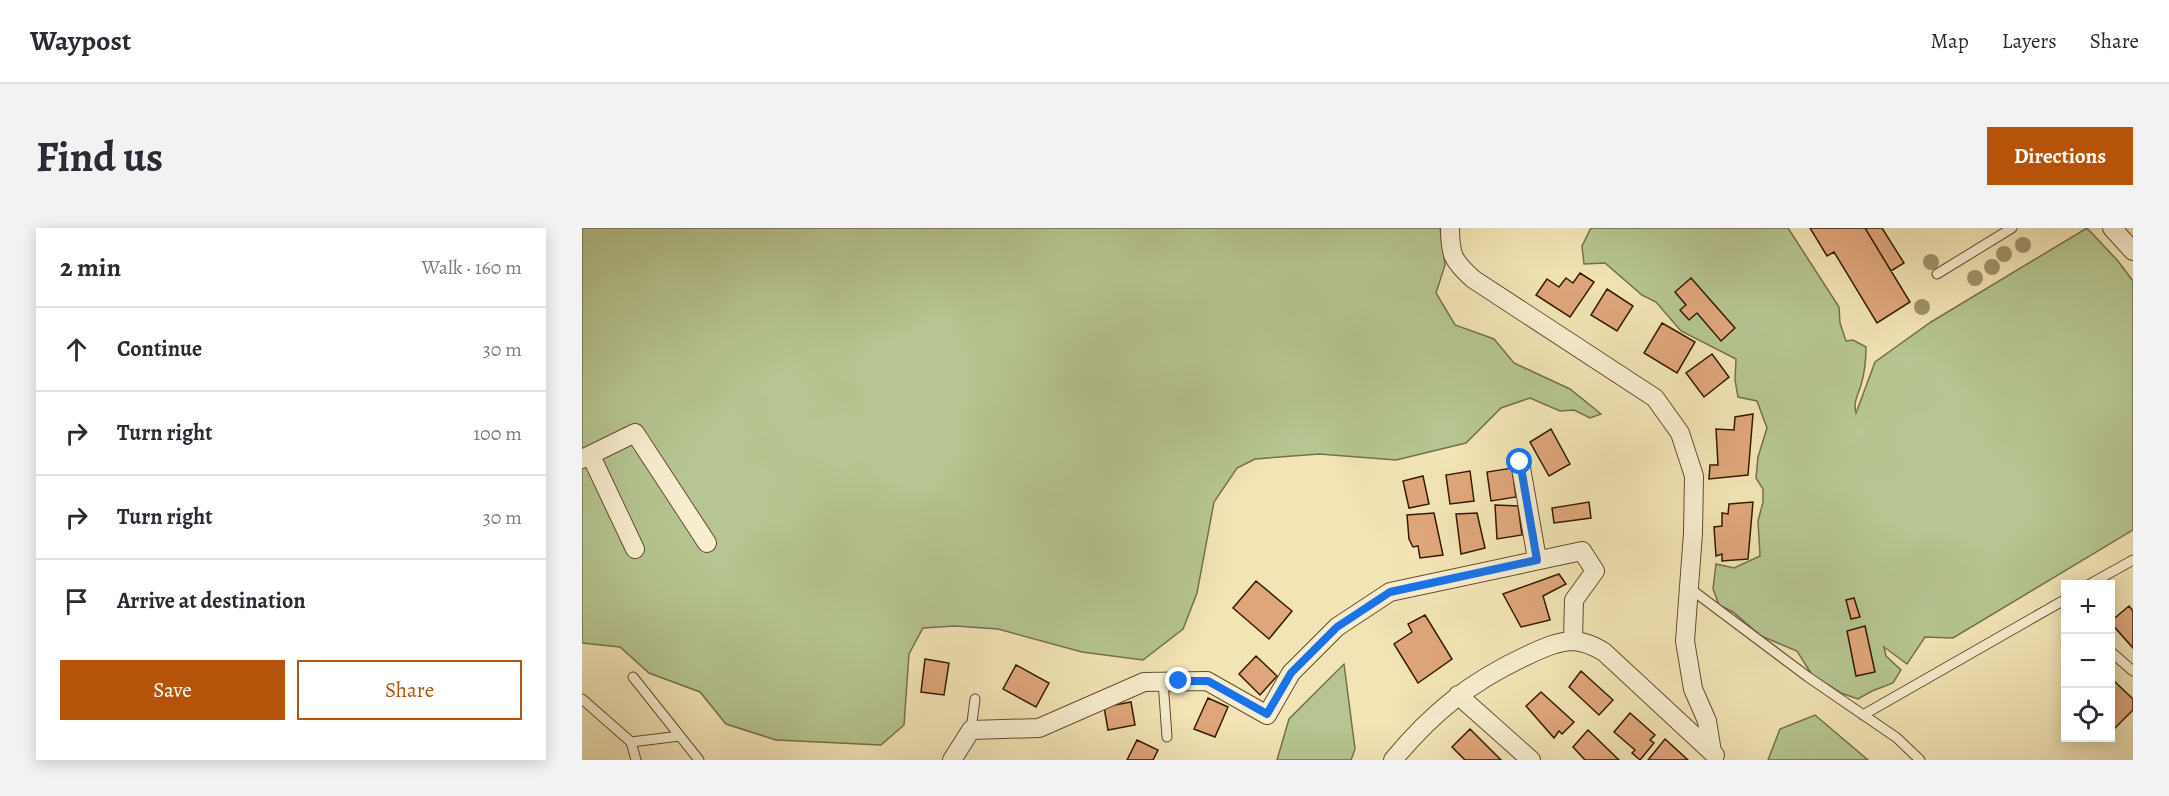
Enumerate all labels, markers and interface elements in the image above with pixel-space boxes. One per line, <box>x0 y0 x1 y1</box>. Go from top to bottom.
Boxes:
text: Waypost <box>30 22 131 60</box>
text: Map <box>1930 27 1969 55</box>
text: Layers <box>2002 27 2057 55</box>
text: Share <box>2090 27 2139 55</box>
button: Directions <box>1987 127 2133 185</box>
text: Find us <box>36 128 163 185</box>
text: 2 min <box>60 250 121 285</box>
text: Walk · 160 m <box>422 254 522 281</box>
icon: ahead <box>60 333 93 366</box>
text: Continue <box>117 334 202 364</box>
text: 30 m <box>482 336 522 363</box>
icon: right <box>60 417 93 450</box>
text: Turn right <box>117 418 213 448</box>
text: 100 m <box>473 420 522 447</box>
route start <box>1506 448 1532 474</box>
icon: right <box>60 501 93 534</box>
text: Turn right <box>117 502 213 532</box>
text: 30 m <box>482 504 522 531</box>
map controls <box>2061 580 2115 742</box>
button: + <box>2061 580 2115 634</box>
icon: arrive <box>60 585 93 618</box>
text: Arrive at destination <box>117 586 306 616</box>
button: − <box>2061 634 2115 688</box>
button: Save <box>60 660 285 720</box>
button: Share <box>297 660 522 720</box>
route end <box>1165 667 1191 693</box>
button: locate <box>2061 688 2115 742</box>

